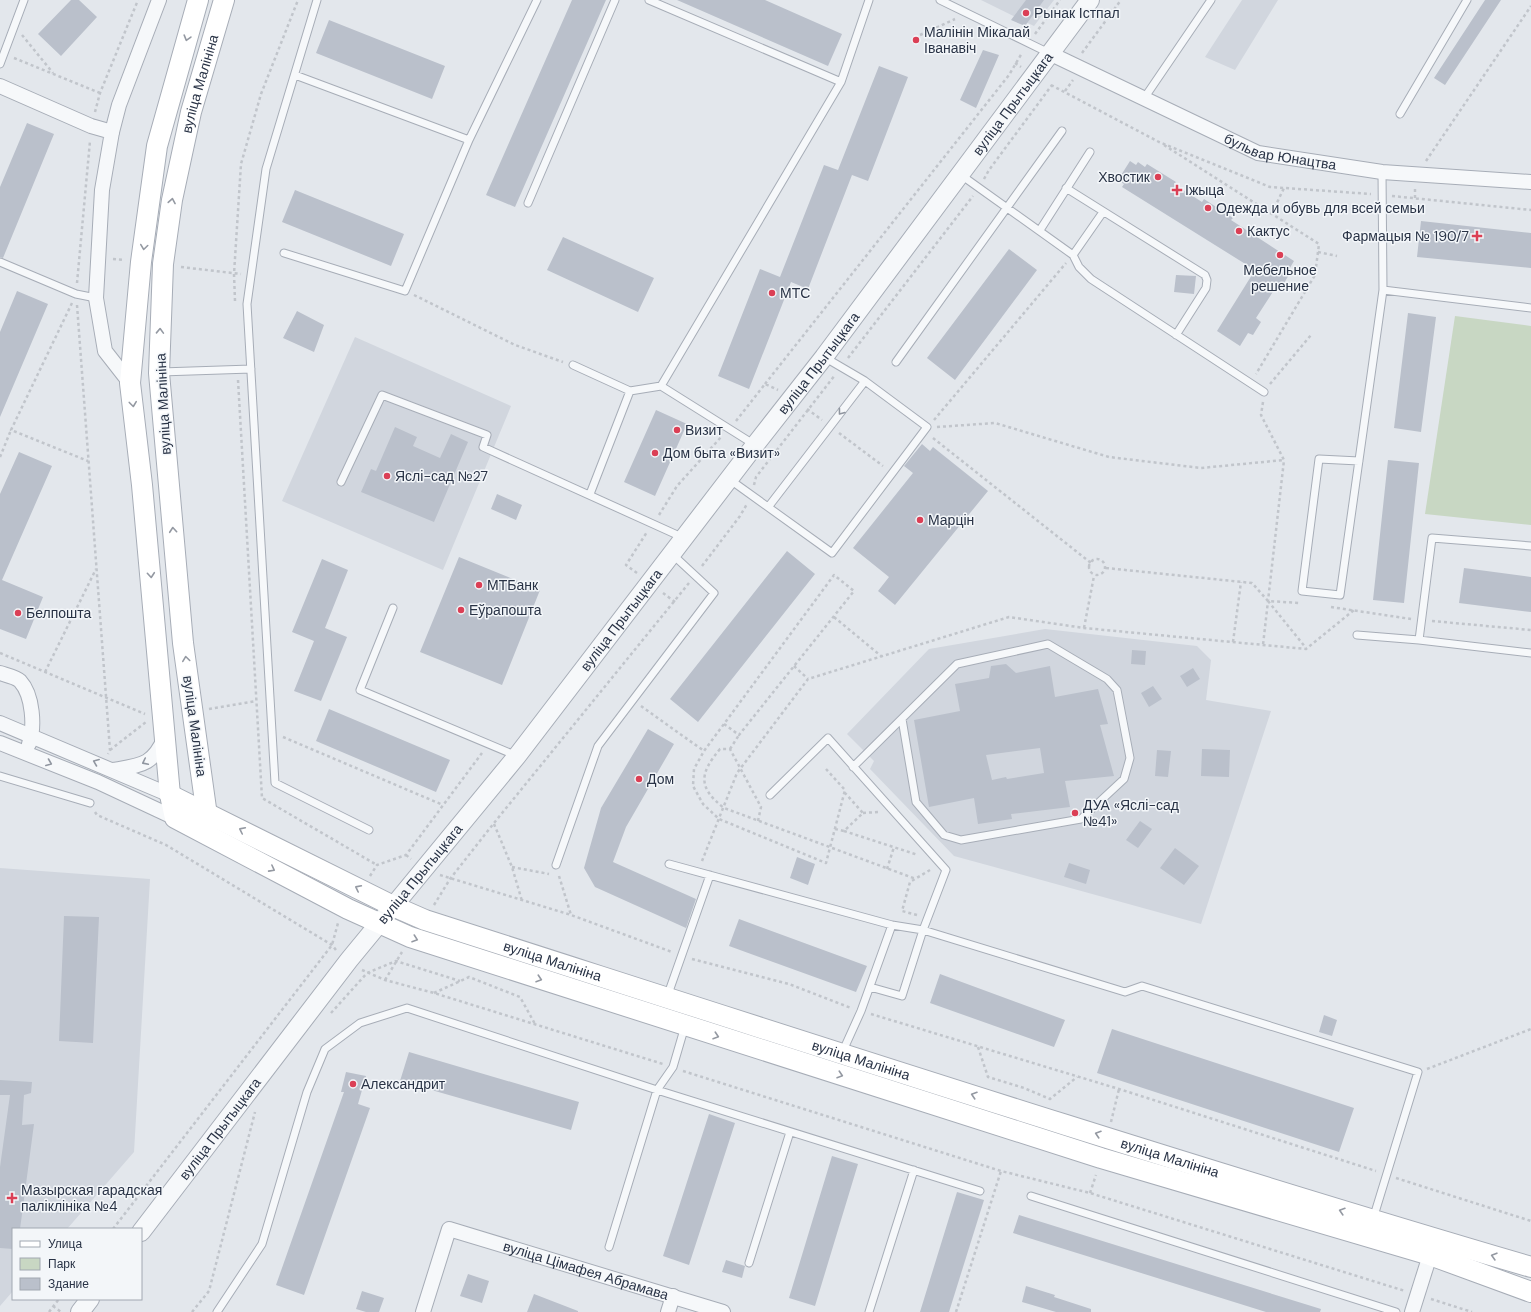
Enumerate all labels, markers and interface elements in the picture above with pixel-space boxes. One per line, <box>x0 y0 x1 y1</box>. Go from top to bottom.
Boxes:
place label: Рынак Істпал <box>1034 4 1120 22</box>
marker: Рынак Істпал <box>1021 8 1031 18</box>
place label: Малінін Мікалай Іванавіч <box>924 23 1030 57</box>
street label: вуліца Малініна <box>178 32 222 135</box>
one-way arrow <box>183 34 192 41</box>
marker: Малінін Мікалай Іванавіч <box>911 35 921 45</box>
street label: вуліца Прытыцкага <box>968 48 1057 159</box>
street label: бульвар Юнацтва <box>1221 129 1338 174</box>
place label: Хвостик <box>1098 168 1151 186</box>
marker: Хвостик <box>1153 172 1163 182</box>
place label: Іжыца <box>1185 181 1224 199</box>
marker: Іжыца <box>1172 185 1182 195</box>
one-way arrow <box>167 198 176 204</box>
place label: Одежда и обувь для всей семьи <box>1216 199 1425 217</box>
marker: Одежда и обувь для всей семьи <box>1203 203 1213 213</box>
place label: Кактус <box>1247 222 1290 240</box>
marker: Кактус <box>1234 226 1244 236</box>
place label: Фармацыя № 190/7 <box>1342 227 1469 245</box>
marker: Фармацыя № 190/7 <box>1472 231 1482 241</box>
one-way arrow <box>139 243 148 250</box>
marker: Мебельное решение <box>1275 250 1285 260</box>
place label: Мебельное решение <box>1243 261 1317 295</box>
place label: МТС <box>780 284 810 302</box>
marker: МТС <box>767 288 777 298</box>
street label: вуліца Прытыцкага <box>774 308 864 418</box>
one-way arrow <box>156 328 165 334</box>
street label: вуліца Малініна <box>151 352 175 455</box>
one-way arrow <box>128 401 137 407</box>
one-way arrow <box>839 408 846 415</box>
place label: Визит <box>685 421 723 439</box>
marker: Визит <box>672 425 682 435</box>
place label: Дом быта «Визит» <box>663 444 780 462</box>
marker: Дом быта «Визит» <box>650 448 660 458</box>
place label: Яслі-сад №27 <box>395 467 488 485</box>
marker: Яслі-сад №27 <box>382 471 392 481</box>
place label: Марцін <box>928 511 974 529</box>
marker: Марцін <box>915 515 925 525</box>
one-way arrow <box>169 527 178 533</box>
street label: вуліца Прытыцкага <box>576 565 666 675</box>
one-way arrow <box>146 572 155 578</box>
place label: МТБанк <box>487 576 539 594</box>
marker: МТБанк <box>474 580 484 590</box>
place label: Еўрапошта <box>469 601 542 619</box>
place label: Белпошта <box>26 604 92 622</box>
marker: Еўрапошта <box>456 605 466 615</box>
marker: Белпошта <box>13 608 23 618</box>
one-way arrow <box>181 656 190 662</box>
street label: вуліца Малініна <box>179 674 211 778</box>
one-way arrow <box>142 757 149 765</box>
one-way arrow <box>45 758 53 766</box>
one-way arrow <box>93 759 100 767</box>
place label: Дом <box>647 770 674 788</box>
marker: Дом <box>634 774 644 784</box>
place label: ДУА «Яслі-сад №41» <box>1083 796 1179 830</box>
marker: ДУА «Яслі-сад №41» <box>1070 808 1080 818</box>
street label: вуліца Прытыцкага <box>374 820 466 927</box>
one-way arrow <box>239 827 246 834</box>
one-way arrow <box>268 864 275 872</box>
one-way arrow <box>355 885 363 892</box>
one-way arrow <box>412 934 419 942</box>
street label: вуліца Малініна <box>501 937 604 985</box>
one-way arrow <box>535 974 542 983</box>
one-way arrow <box>712 1031 719 1040</box>
street label: вуліца Малініна <box>810 1036 913 1084</box>
one-way arrow <box>836 1070 843 1079</box>
street label: вуліца Прытыцкага <box>175 1074 265 1183</box>
place label: Александрит <box>361 1075 446 1093</box>
marker: Александрит <box>348 1079 358 1089</box>
one-way arrow <box>971 1091 978 1100</box>
one-way arrow <box>1095 1131 1102 1139</box>
street label: вуліца Малініна <box>1119 1134 1222 1181</box>
place label: Мазырская гарадская паліклініка №4 <box>21 1181 162 1215</box>
marker: Мазырская гарадская паліклініка №4 <box>6 1192 18 1204</box>
one-way arrow <box>1339 1207 1346 1216</box>
legend <box>12 1228 142 1300</box>
text: Улица <box>48 1236 82 1252</box>
street label: вуліца Цімафея Абрамава <box>501 1237 671 1304</box>
one-way arrow <box>1490 1252 1497 1261</box>
text: Парк <box>48 1256 76 1272</box>
text: Здание <box>48 1276 89 1292</box>

